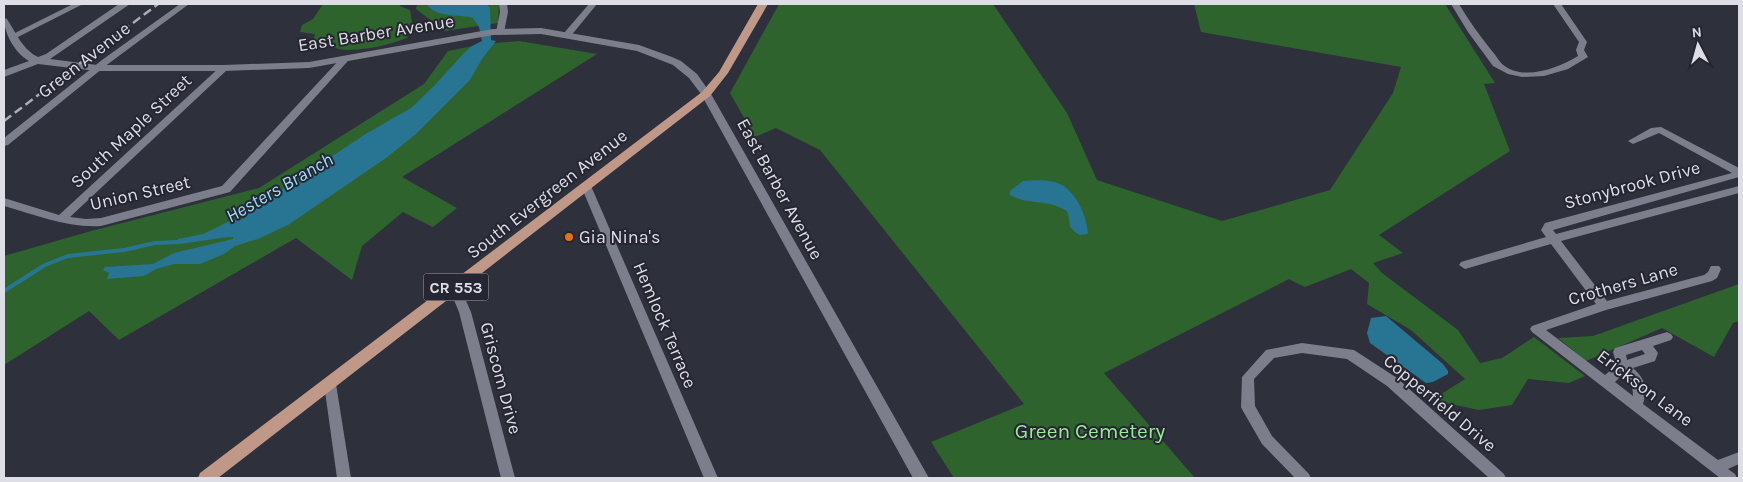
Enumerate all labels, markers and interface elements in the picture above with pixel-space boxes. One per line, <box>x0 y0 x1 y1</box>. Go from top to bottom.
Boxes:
street label: East Barber Avenue <box>296 10 456 56</box>
street label: Green Avenue <box>34 17 134 103</box>
north arrow <box>1673 20 1723 70</box>
text: N <box>1691 24 1703 42</box>
street label: South Maple Street <box>66 69 196 193</box>
street label: East Barber Avenue <box>732 115 828 263</box>
street label: South Evergreen Avenue <box>462 124 632 264</box>
water label: Hesters Branch <box>222 148 337 227</box>
street label: Stonybrook Drive <box>1562 156 1702 214</box>
street label: Union Street <box>88 171 193 215</box>
place label: Gia Nina's <box>579 226 661 248</box>
marker: Gia Nina's <box>563 231 575 243</box>
street label: Crothers Lane <box>1566 258 1680 310</box>
street label: Hemlock Terrace <box>628 259 702 391</box>
road number: CR 553 <box>424 274 488 300</box>
street label: Griscom Drive <box>475 320 527 436</box>
street label: Erickson Lane <box>1593 345 1697 431</box>
street label: Copperfield Drive <box>1379 349 1501 457</box>
park label: Green Cemetery <box>1015 419 1165 443</box>

